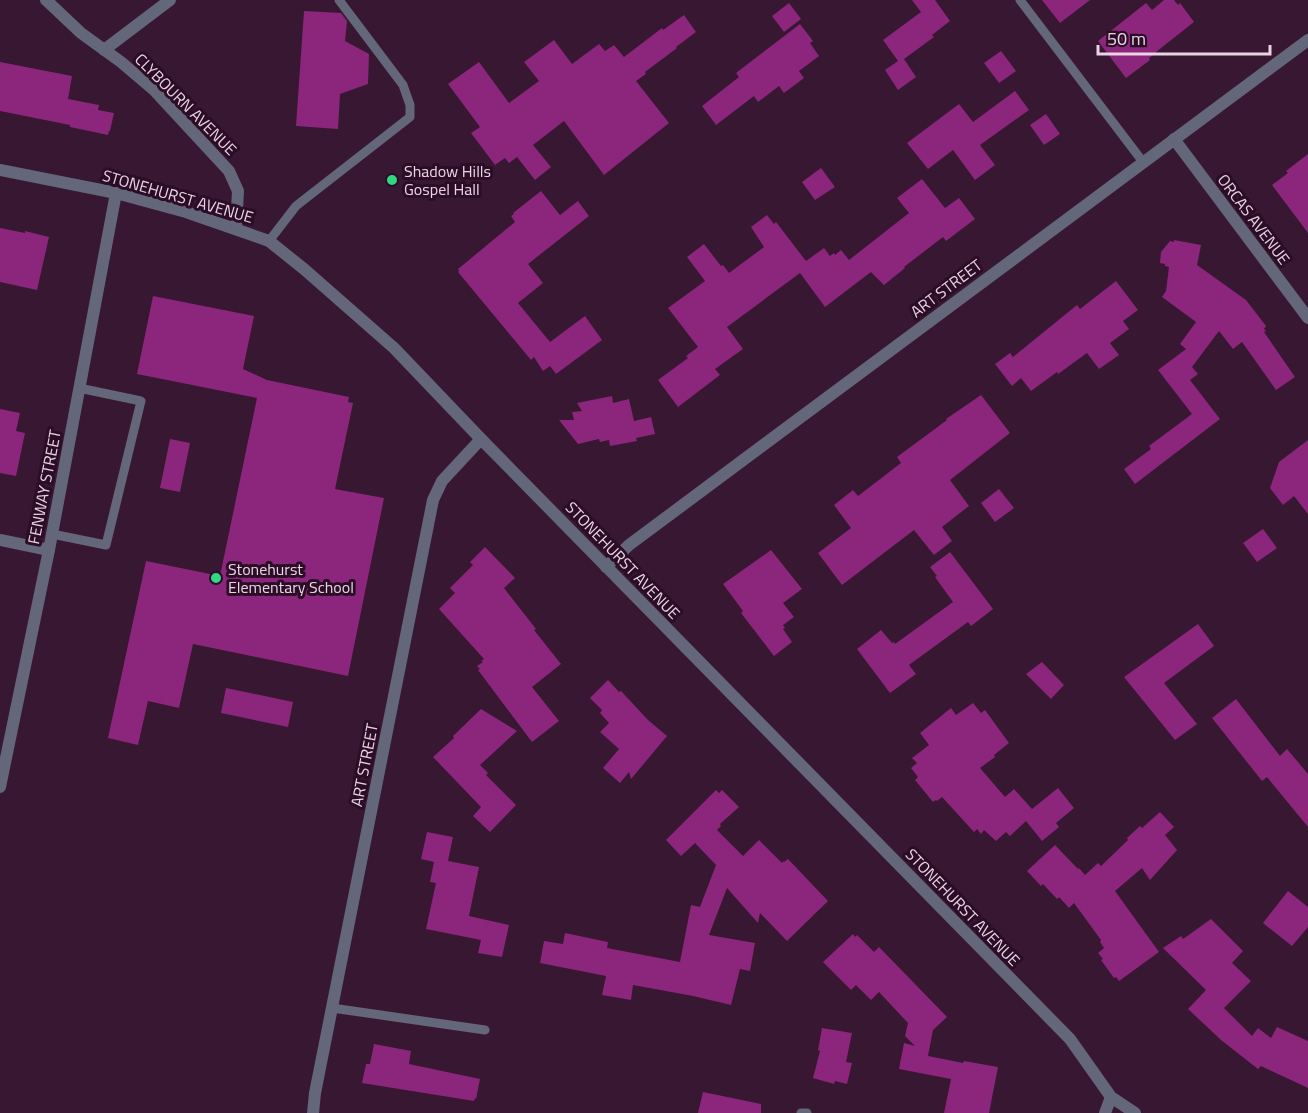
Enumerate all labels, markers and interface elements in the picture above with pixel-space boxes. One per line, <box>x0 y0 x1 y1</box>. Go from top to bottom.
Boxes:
scale bar <box>1098 18 1270 56</box>
text: 50 m <box>1107 25 1146 52</box>
street label: CLYBOURN AVENUE <box>130 48 243 161</box>
place label: Shadow Hills Gospel Hall <box>404 159 491 201</box>
street label: STONEHURST AVENUE <box>100 163 256 229</box>
street label: ORCAS AVENUE <box>1212 169 1296 269</box>
marker: Shadow Hills Gospel Hall <box>385 173 399 187</box>
street label: ART STREET <box>905 253 987 323</box>
street label: FENWAY STREET <box>21 427 67 546</box>
street label: STONEHURST AVENUE <box>560 496 686 624</box>
place label: Stonehurst Elementary School <box>228 557 354 599</box>
marker: Stonehurst Elementary School <box>209 571 223 585</box>
street label: ART STREET <box>344 721 384 809</box>
street label: STONEHURST AVENUE <box>900 843 1026 971</box>

